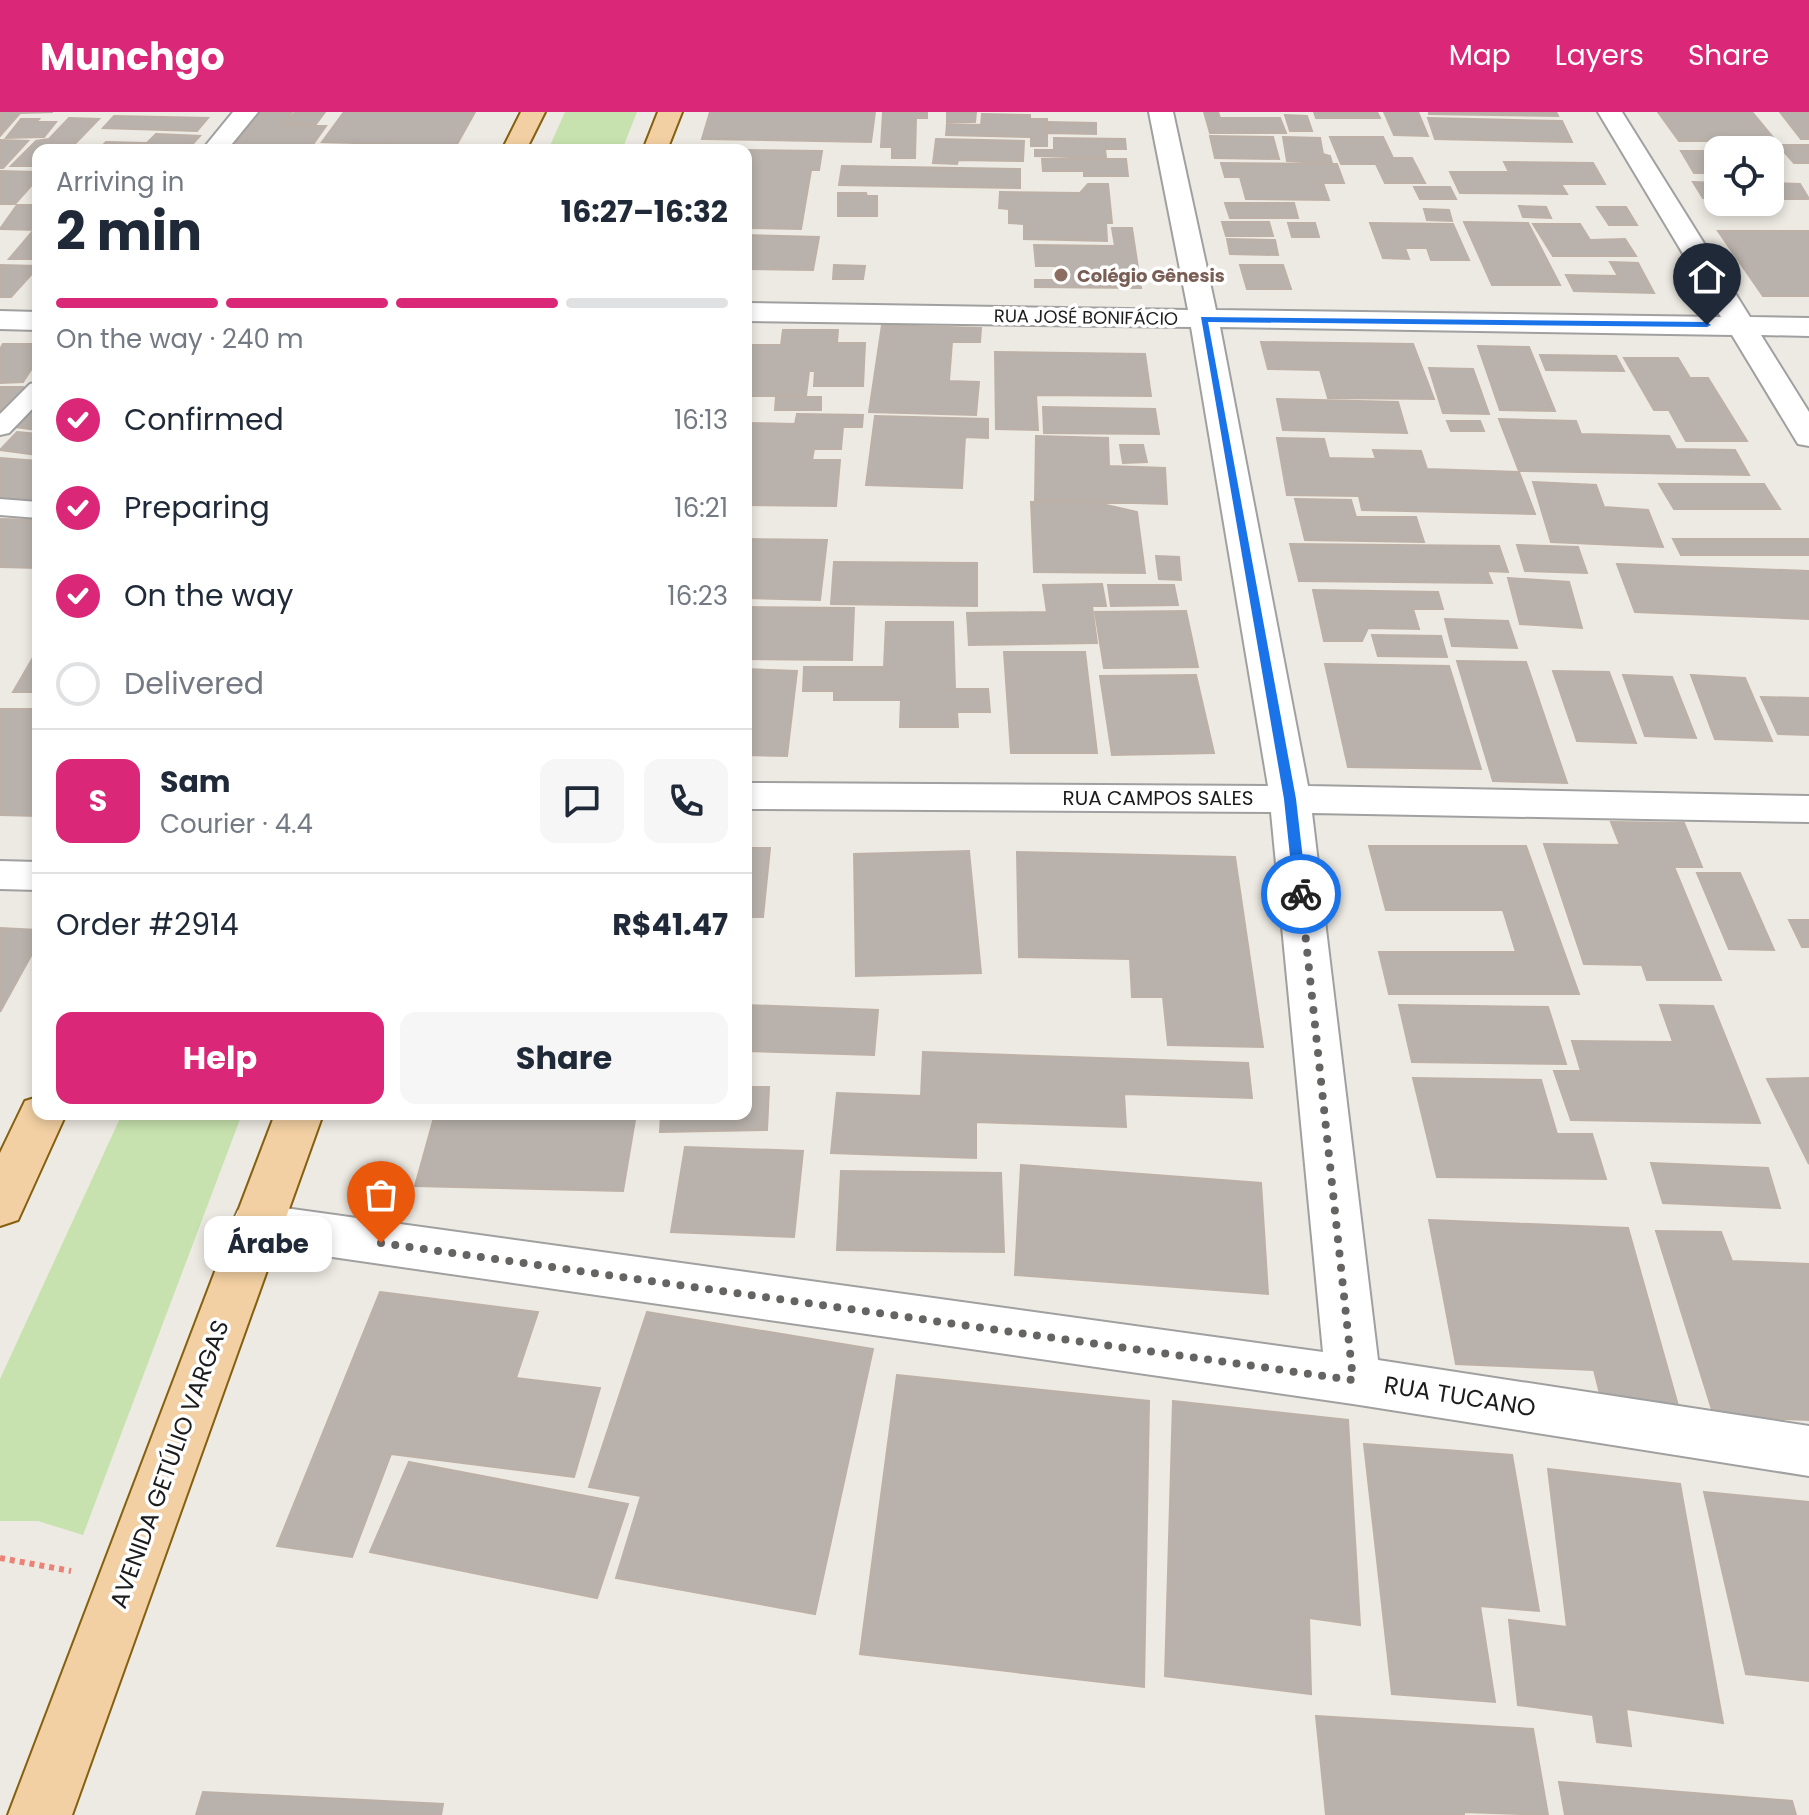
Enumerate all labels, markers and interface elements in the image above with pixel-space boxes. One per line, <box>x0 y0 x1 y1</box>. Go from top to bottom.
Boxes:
text: Munchgo <box>40 30 225 83</box>
text: Map <box>1449 36 1511 75</box>
text: Layers <box>1555 36 1644 75</box>
text: Share <box>1688 36 1769 75</box>
map controls <box>1704 136 1784 216</box>
button: locate <box>1704 136 1784 216</box>
text: Arriving in <box>56 164 185 200</box>
text: 16:27–16:32 <box>561 190 728 233</box>
text: 2 min <box>56 195 202 268</box>
pin <box>1673 243 1741 325</box>
icon: home <box>1685 255 1729 299</box>
place label: Colégio Gênesis <box>1077 263 1225 288</box>
marker: Colégio Gênesis <box>1052 266 1070 284</box>
street label: RUA JOSÉ BONIFÁCIO <box>994 303 1178 331</box>
text: On the way · 240 m <box>56 321 303 357</box>
icon: check <box>56 398 100 442</box>
text: Confirmed <box>124 398 284 441</box>
text: 16:13 <box>674 402 728 438</box>
icon: check <box>56 486 100 530</box>
text: Preparing <box>124 486 270 529</box>
text: 16:21 <box>674 490 728 526</box>
icon: check <box>56 574 100 618</box>
text: On the way <box>124 574 293 617</box>
text: 16:23 <box>667 578 728 614</box>
text: Delivered <box>124 662 264 705</box>
button: chat <box>540 759 624 843</box>
button: phone <box>644 759 728 843</box>
text: Sam <box>160 760 231 803</box>
text: S <box>89 779 107 822</box>
street label: RUA CAMPOS SALES <box>1063 784 1253 812</box>
text: Courier · 4.4 <box>160 806 313 842</box>
courier <box>1261 854 1341 934</box>
icon: bike <box>1279 872 1323 916</box>
text: Order #2914 <box>56 903 239 946</box>
text: R$41.47 <box>612 903 728 946</box>
button: Help <box>56 1012 384 1104</box>
button: Share <box>400 1012 728 1104</box>
pin <box>347 1161 415 1243</box>
icon: bag <box>359 1173 403 1217</box>
callout: Árabe <box>205 1215 333 1271</box>
text: Árabe <box>227 1226 309 1262</box>
street label: AVENIDA GETÚLIO VARGAS <box>101 1315 237 1613</box>
street label: RUA TUCANO <box>1382 1368 1538 1424</box>

